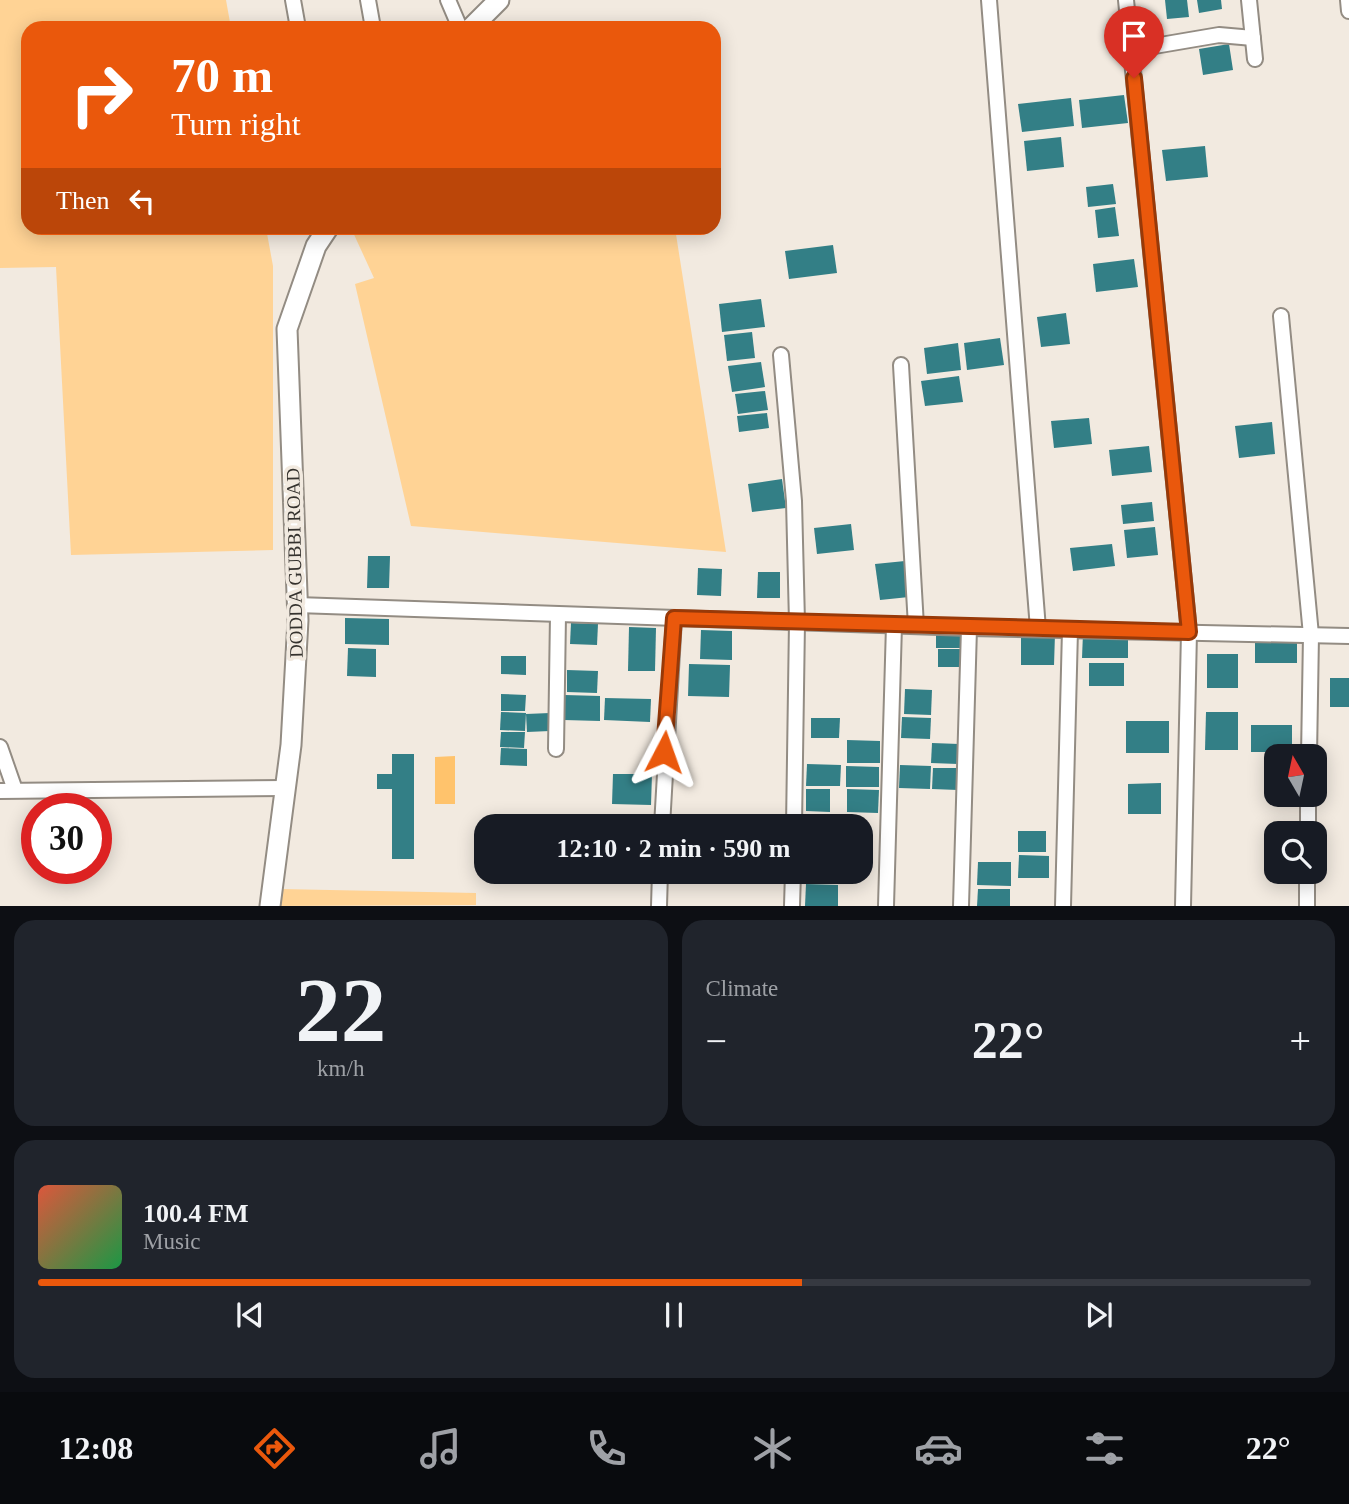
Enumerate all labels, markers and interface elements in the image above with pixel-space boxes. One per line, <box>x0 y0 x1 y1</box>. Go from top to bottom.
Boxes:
pin <box>1104 6 1164 78</box>
icon: arrive <box>1115 17 1153 55</box>
text: 70 m <box>171 48 273 103</box>
icon: right <box>56 49 147 140</box>
text: Turn right <box>171 106 301 142</box>
icon: left <box>123 182 161 220</box>
text: Then <box>56 186 109 215</box>
street label: DODDA GUBBI ROAD <box>282 468 307 658</box>
position arrow <box>627 715 701 789</box>
north arrow <box>1264 744 1326 807</box>
map controls <box>1264 744 1327 884</box>
speed limit sign: 30 <box>21 793 112 884</box>
button: search <box>1264 821 1327 884</box>
text: 12:10 · 2 min · 590 m <box>557 834 791 863</box>
text: 22 <box>295 960 386 1061</box>
text: Climate <box>706 976 778 1001</box>
text: 22° <box>972 1012 1045 1069</box>
text: − <box>706 1020 727 1062</box>
text: + <box>1290 1020 1311 1062</box>
text: km/h <box>317 1056 364 1081</box>
text: 100.4 FM <box>143 1199 248 1228</box>
text: Music <box>143 1229 201 1254</box>
icon: previous <box>231 1296 269 1334</box>
icon: pause <box>655 1296 693 1334</box>
icon: next <box>1080 1296 1118 1334</box>
icon: directions <box>250 1424 299 1473</box>
icon: music <box>416 1424 465 1473</box>
icon: phone <box>582 1424 631 1473</box>
icon: climate <box>748 1424 797 1473</box>
icon: car <box>914 1424 963 1473</box>
icon: filters <box>1080 1424 1129 1473</box>
text: 12:08 <box>58 1430 133 1466</box>
text: 22° <box>1246 1430 1290 1466</box>

